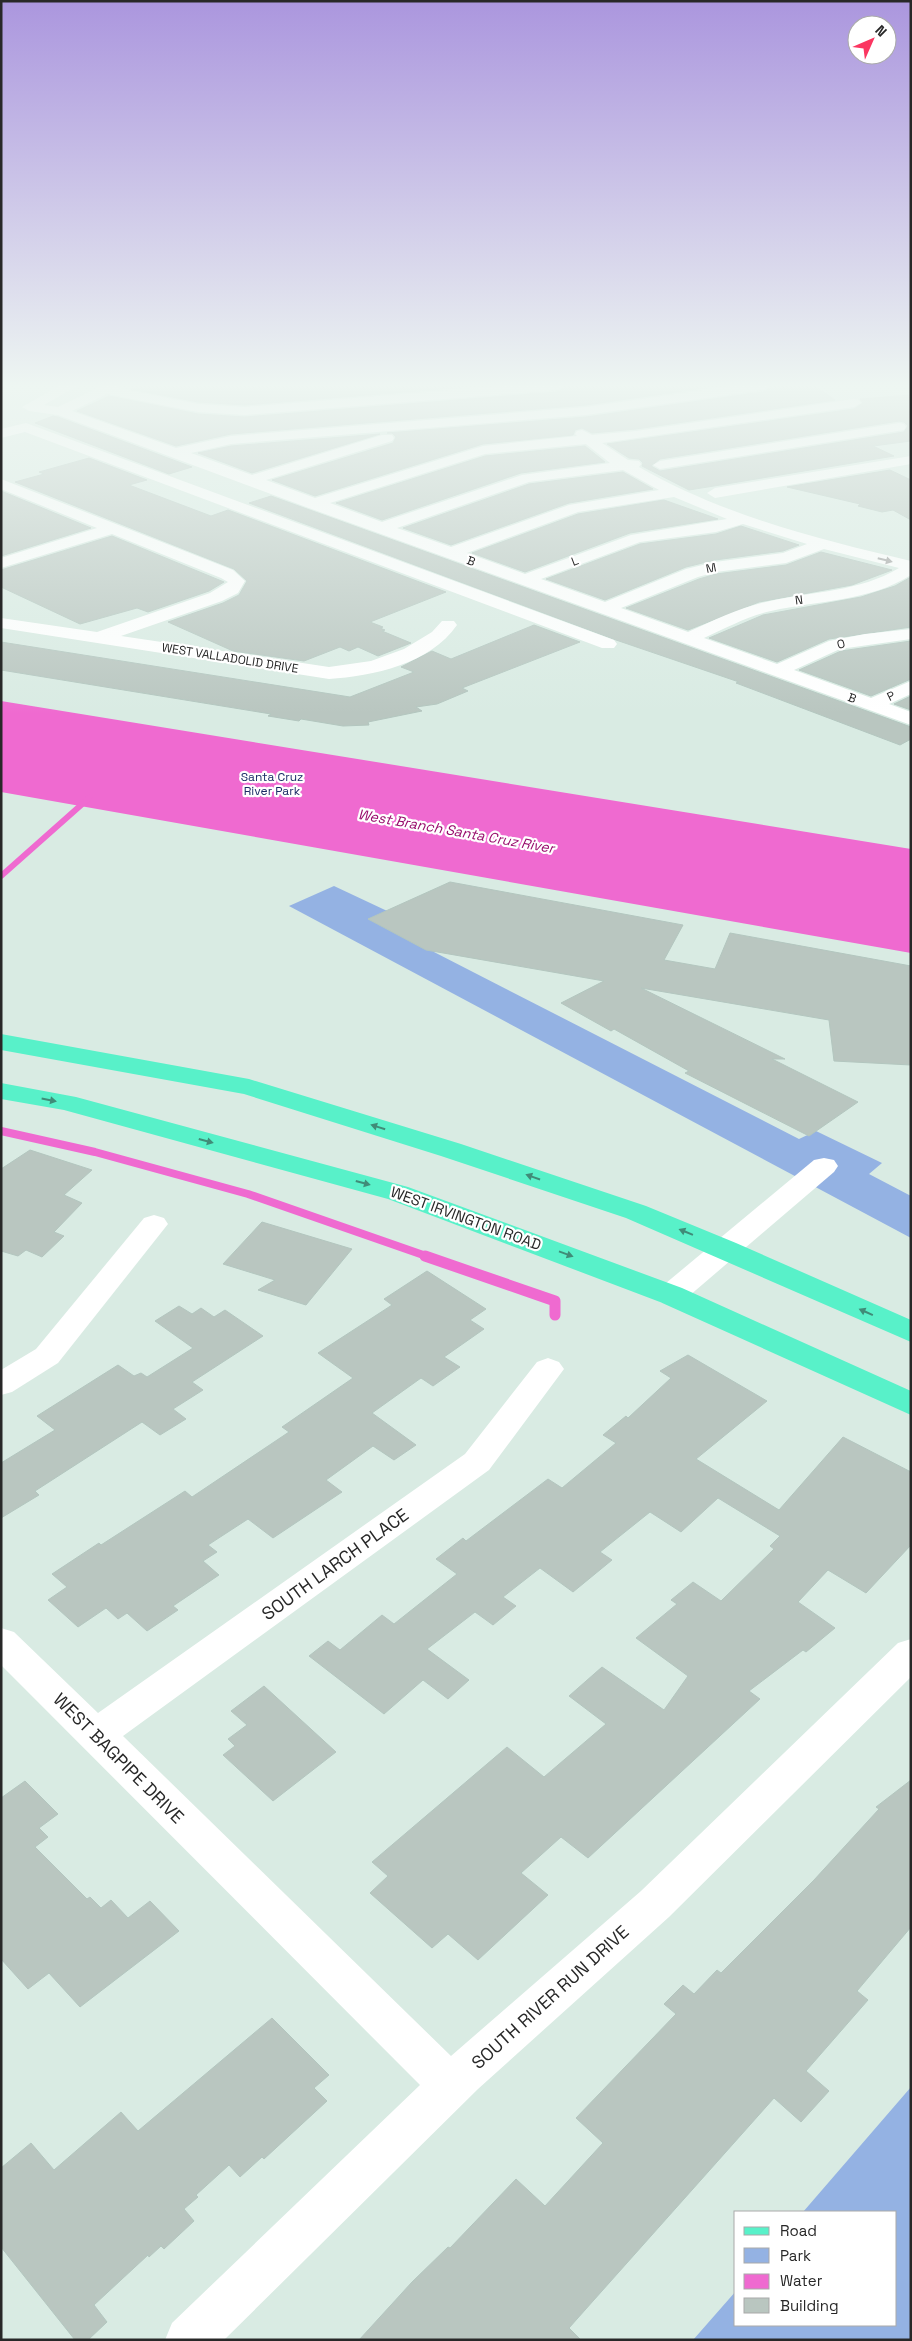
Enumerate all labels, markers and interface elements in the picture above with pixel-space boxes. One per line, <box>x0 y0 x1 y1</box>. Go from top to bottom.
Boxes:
north arrow <box>847 15 897 65</box>
text: N <box>872 21 891 40</box>
street label: B <box>465 552 478 570</box>
street label: L <box>569 552 581 570</box>
one-way arrow <box>877 556 892 564</box>
street label: M <box>704 559 718 577</box>
street label: N <box>794 592 804 608</box>
street label: O <box>835 635 847 653</box>
street label: WEST VALLADOLID DRIVE <box>161 639 300 677</box>
street label: P <box>884 687 898 705</box>
street label: B <box>846 689 859 707</box>
park label: Santa Cruz River Park <box>241 769 303 799</box>
water label: West Branch Santa Cruz River <box>356 805 557 857</box>
one-way arrow <box>42 1096 58 1104</box>
one-way arrow <box>371 1123 386 1131</box>
one-way arrow <box>199 1137 214 1145</box>
one-way arrow <box>525 1173 540 1181</box>
one-way arrow <box>356 1180 371 1188</box>
street label: WEST IRVINGTON ROAD <box>388 1182 544 1254</box>
one-way arrow <box>678 1228 693 1236</box>
one-way arrow <box>559 1250 574 1258</box>
one-way arrow <box>859 1308 873 1316</box>
street label: SOUTH LARCH PLACE <box>257 1503 413 1625</box>
street label: WEST BAGPIPE DRIVE <box>49 1688 189 1828</box>
street label: SOUTH RIVER RUN DRIVE <box>467 1920 633 2074</box>
legend <box>734 2211 897 2326</box>
text: Road <box>780 2221 817 2240</box>
text: Park <box>780 2246 811 2265</box>
text: Water <box>780 2271 823 2290</box>
text: Building <box>780 2296 839 2315</box>

